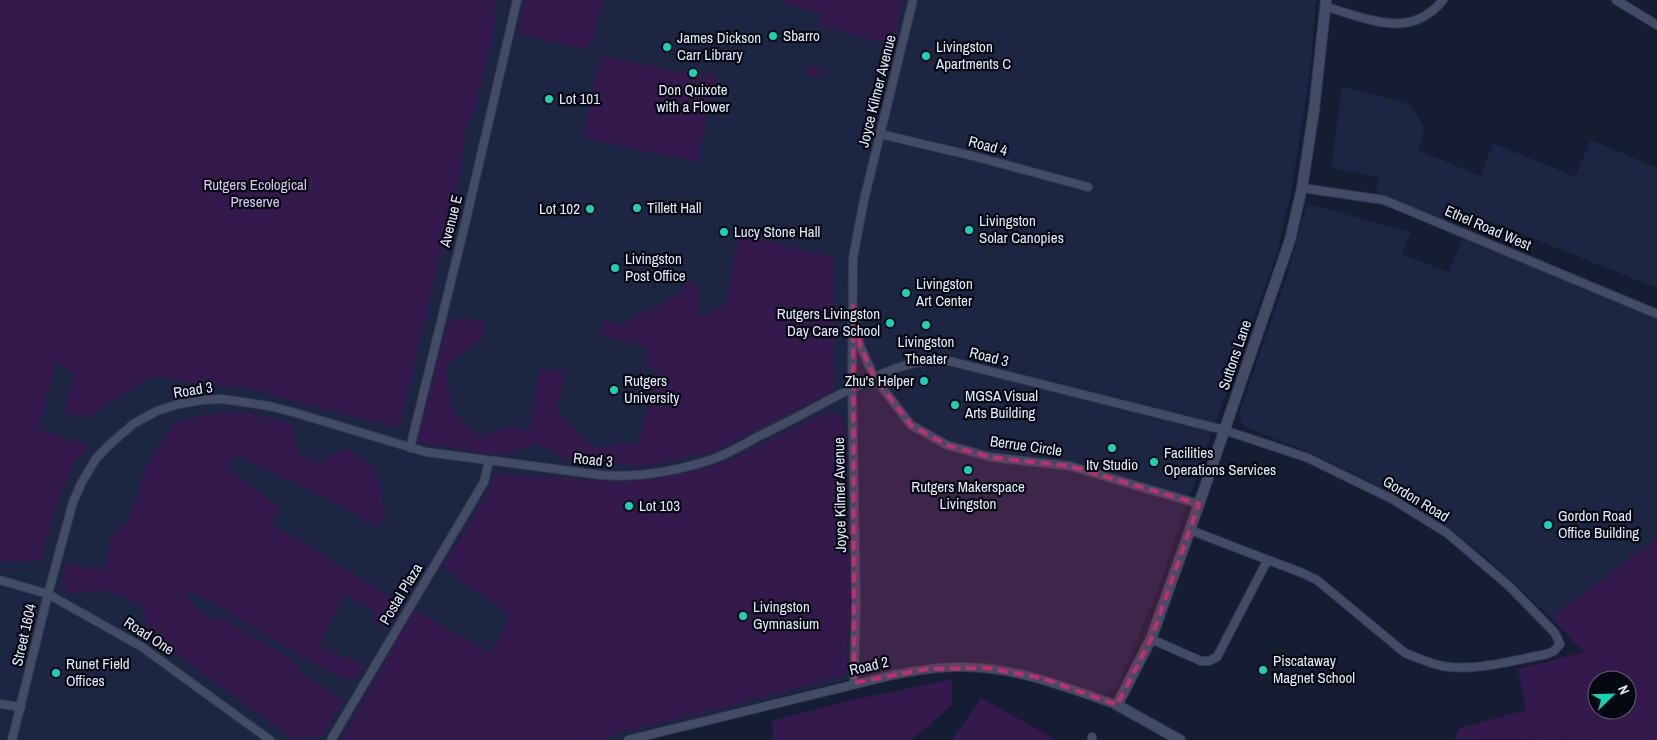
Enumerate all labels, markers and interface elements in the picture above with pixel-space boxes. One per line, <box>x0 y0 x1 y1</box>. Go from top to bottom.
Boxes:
place label: Sbarro <box>783 25 820 46</box>
place label: James Dickson Carr Library <box>677 27 761 65</box>
marker: Sbarro <box>767 30 779 42</box>
street label: Joyce Kilmer Avenue <box>852 32 901 149</box>
place label: Livingston Apartments C <box>935 36 1011 74</box>
marker: James Dickson Carr Library <box>661 41 673 53</box>
marker: Livingston Apartments C <box>920 50 932 62</box>
marker: Don Quixote with a Flower <box>687 67 699 79</box>
place label: Don Quixote with a Flower <box>656 79 730 117</box>
place label: Lot 101 <box>559 88 600 109</box>
marker: Lot 101 <box>543 93 555 105</box>
street label: Road 4 <box>966 130 1010 161</box>
park label: Rutgers Ecological Preserve <box>203 174 307 212</box>
street label: Avenue E <box>434 193 467 250</box>
place label: Tillett Hall <box>647 197 701 218</box>
place label: Lot 102 <box>539 198 580 219</box>
street label: Ethel Road West <box>1442 200 1535 255</box>
marker: Tillett Hall <box>631 202 643 214</box>
marker: Lot 102 <box>584 203 596 215</box>
place label: Livingston Solar Canopies <box>979 210 1064 248</box>
place label: Lucy Stone Hall <box>734 221 820 242</box>
marker: Livingston Solar Canopies <box>963 224 975 236</box>
marker: Lucy Stone Hall <box>718 226 730 238</box>
place label: Livingston Post Office <box>625 248 686 286</box>
marker: Livingston Post Office <box>609 262 621 274</box>
place label: Livingston Art Center <box>915 273 973 311</box>
marker: Livingston Art Center <box>900 287 912 299</box>
place label: Rutgers Livingston Day Care School <box>777 303 880 341</box>
marker: Rutgers Livingston Day Care School <box>884 317 896 329</box>
street label: Suttons Lane <box>1213 317 1256 393</box>
marker: Livingston Theater <box>920 319 932 331</box>
place label: Livingston Theater <box>898 331 954 369</box>
street label: Road 3 <box>967 342 1011 372</box>
place label: Rutgers University <box>624 370 680 408</box>
place label: Zhu's Helper <box>845 370 914 391</box>
marker: Zhu's Helper <box>918 375 930 387</box>
street label: Road 3 <box>172 376 214 403</box>
marker: Rutgers University <box>608 384 620 396</box>
place label: MGSA Visual Arts Building <box>964 385 1038 423</box>
marker: MGSA Visual Arts Building <box>949 399 961 411</box>
street label: Berrue Circle <box>989 430 1064 461</box>
street label: Joyce Kilmer Avenue <box>828 437 851 553</box>
marker: Itv Studio <box>1106 442 1118 454</box>
place label: Facilities Operations Services <box>1164 442 1276 480</box>
street label: Road 3 <box>572 447 614 472</box>
place label: Itv Studio <box>1086 454 1138 475</box>
marker: Facilities Operations Services <box>1148 456 1160 468</box>
marker: Rutgers Makerspace Livingston <box>962 464 974 476</box>
street label: Gordon Road <box>1379 471 1453 527</box>
place label: Rutgers Makerspace Livingston <box>911 476 1025 514</box>
place label: Lot 103 <box>639 495 680 516</box>
marker: Lot 103 <box>623 500 635 512</box>
place label: Gordon Road Office Building <box>1558 505 1639 543</box>
marker: Gordon Road Office Building <box>1542 519 1554 531</box>
street label: Postal Plaza <box>374 559 427 628</box>
place label: Livingston Gymnasium <box>753 596 819 634</box>
street label: Street 1604 <box>6 601 41 668</box>
marker: Livingston Gymnasium <box>737 610 749 622</box>
street label: Road One <box>120 612 179 660</box>
place label: Piscataway Magnet School <box>1273 650 1355 688</box>
street label: Road 2 <box>847 651 891 680</box>
place label: Runet Field Offices <box>66 653 130 691</box>
marker: Piscataway Magnet School <box>1257 664 1269 676</box>
marker: Runet Field Offices <box>50 667 62 679</box>
north arrow <box>1587 670 1637 720</box>
text: N <box>1614 683 1634 697</box>

